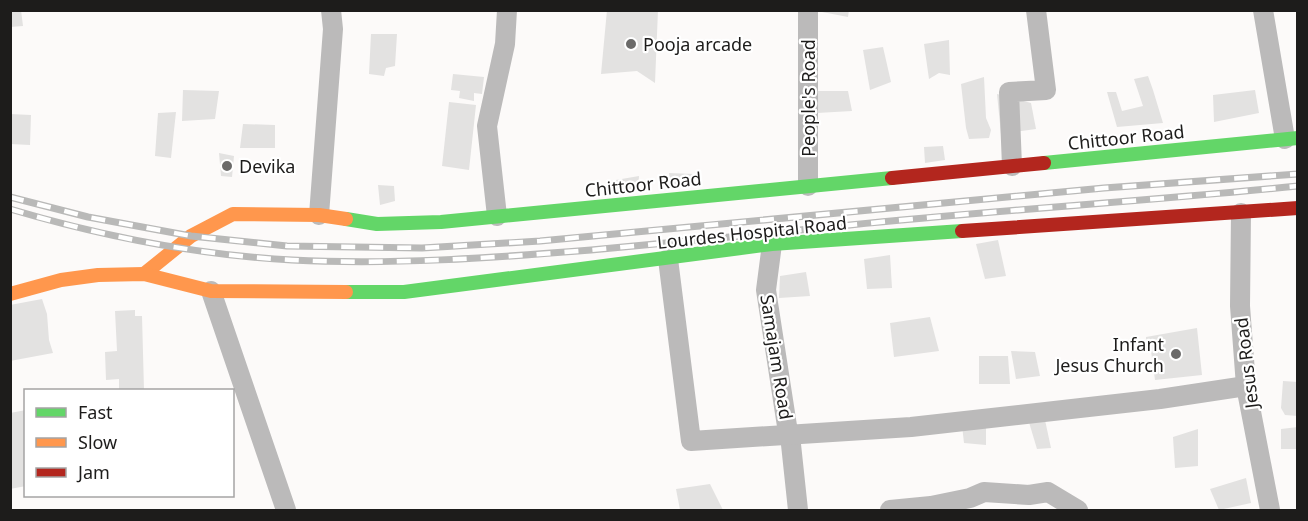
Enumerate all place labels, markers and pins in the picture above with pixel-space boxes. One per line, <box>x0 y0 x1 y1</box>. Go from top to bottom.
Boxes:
place label: Pooja arcade <box>643 32 752 56</box>
marker: Pooja arcade <box>624 37 638 51</box>
place label: Devika <box>239 154 295 178</box>
marker: Devika <box>220 159 234 173</box>
place label: Infant Jesus Church <box>1053 332 1164 377</box>
marker: Infant Jesus Church <box>1169 347 1183 361</box>

